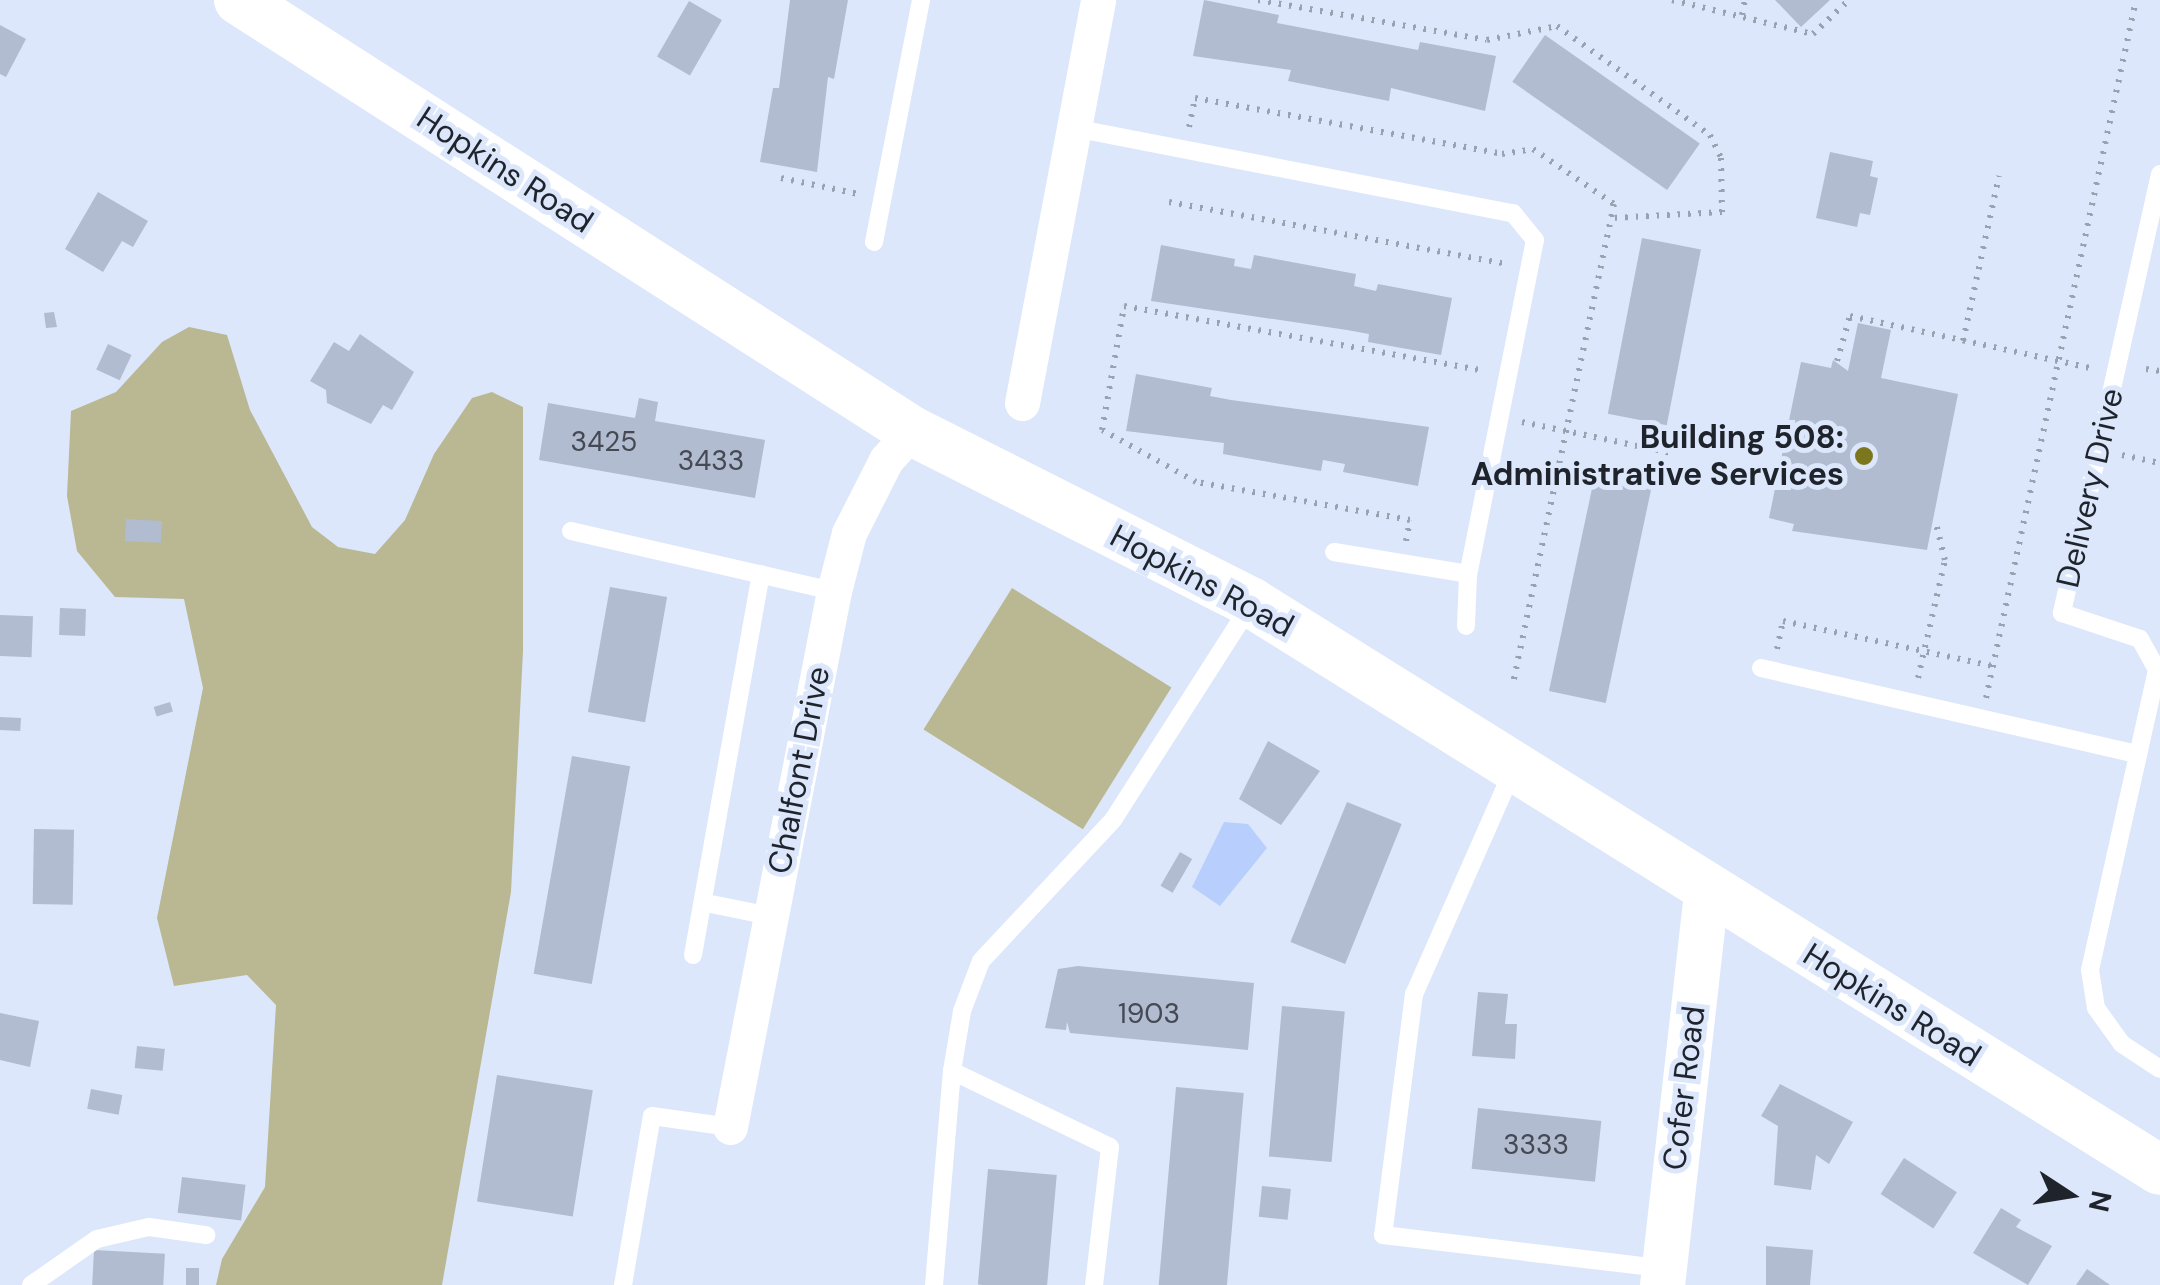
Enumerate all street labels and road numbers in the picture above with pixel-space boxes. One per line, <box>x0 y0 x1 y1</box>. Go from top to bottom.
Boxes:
street label: Hopkins Road <box>410 99 600 241</box>
street label: Delivery Drive <box>2048 385 2132 591</box>
street label: Hopkins Road <box>1104 517 1300 645</box>
street label: Chalfont Drive <box>760 663 838 877</box>
street label: Hopkins Road <box>1796 935 1988 1075</box>
street label: Cofer Road <box>1655 1004 1713 1172</box>

